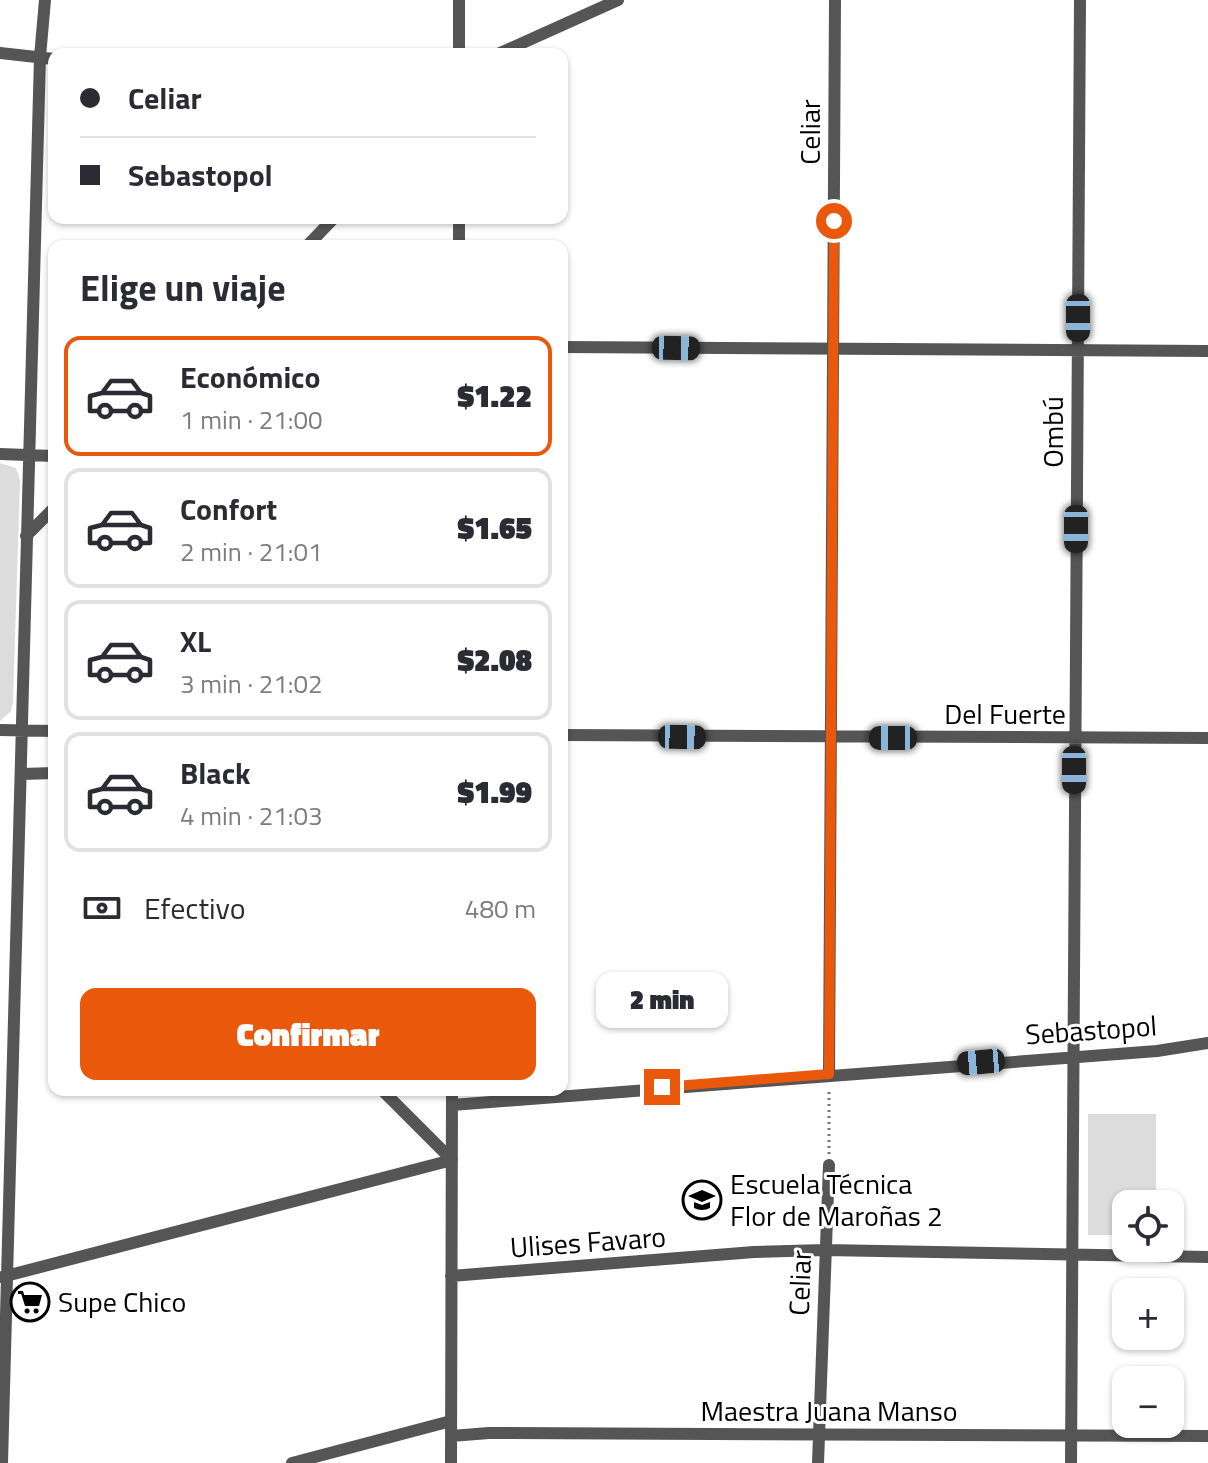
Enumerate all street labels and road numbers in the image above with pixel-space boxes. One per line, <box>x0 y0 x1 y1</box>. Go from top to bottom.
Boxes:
street label: Celiar <box>788 99 831 165</box>
street label: Ombú <box>1031 396 1074 468</box>
street label: Del Fuerte <box>944 692 1066 735</box>
street label: Sebastopol <box>1024 1003 1158 1056</box>
street label: Ulises Favaro <box>509 1215 667 1268</box>
street label: Celiar <box>777 1249 822 1316</box>
street label: Maestra Juana Manso <box>700 1389 958 1432</box>

